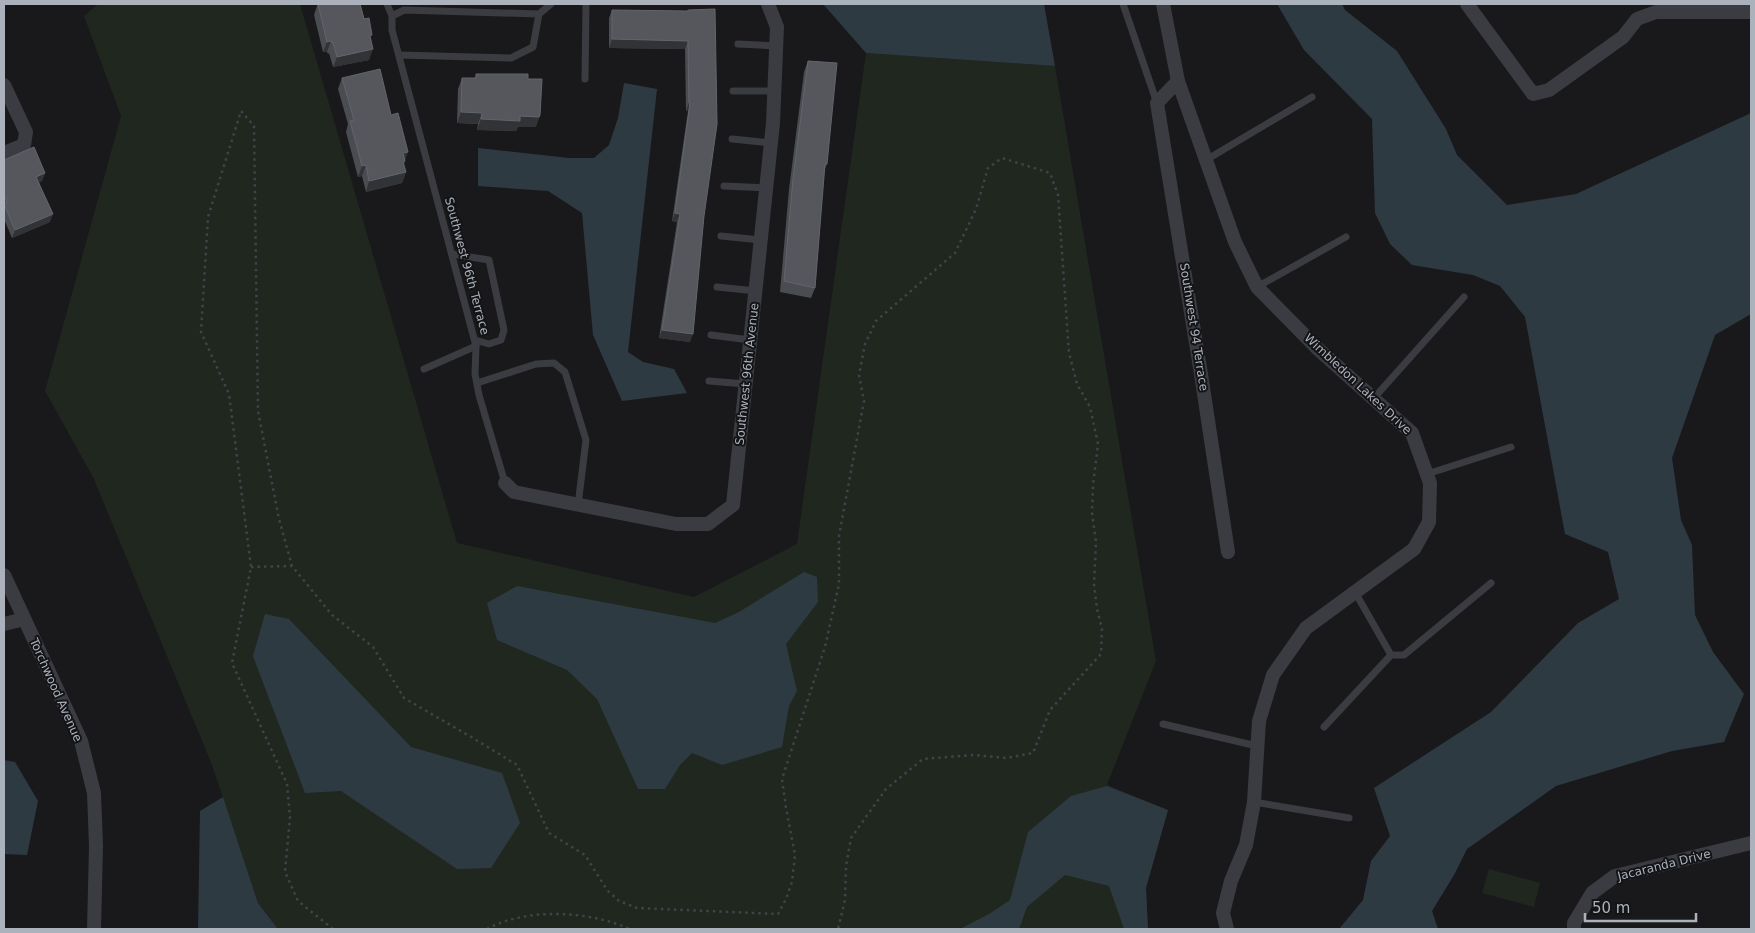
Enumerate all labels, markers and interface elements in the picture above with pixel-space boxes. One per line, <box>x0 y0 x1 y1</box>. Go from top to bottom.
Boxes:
street label: Southwest 96th Terrace <box>442 196 492 336</box>
street label: Southwest 94 Terrace <box>1177 262 1211 392</box>
street label: Southwest 96th Avenue <box>733 302 761 446</box>
street label: Wimbledon Lakes Drive <box>1302 331 1414 437</box>
street label: Torchwood Avenue <box>26 635 85 744</box>
street label: Jacaranda Drive <box>1615 847 1712 884</box>
scale bar <box>1585 890 1696 922</box>
text: 50 m <box>1592 899 1630 917</box>

